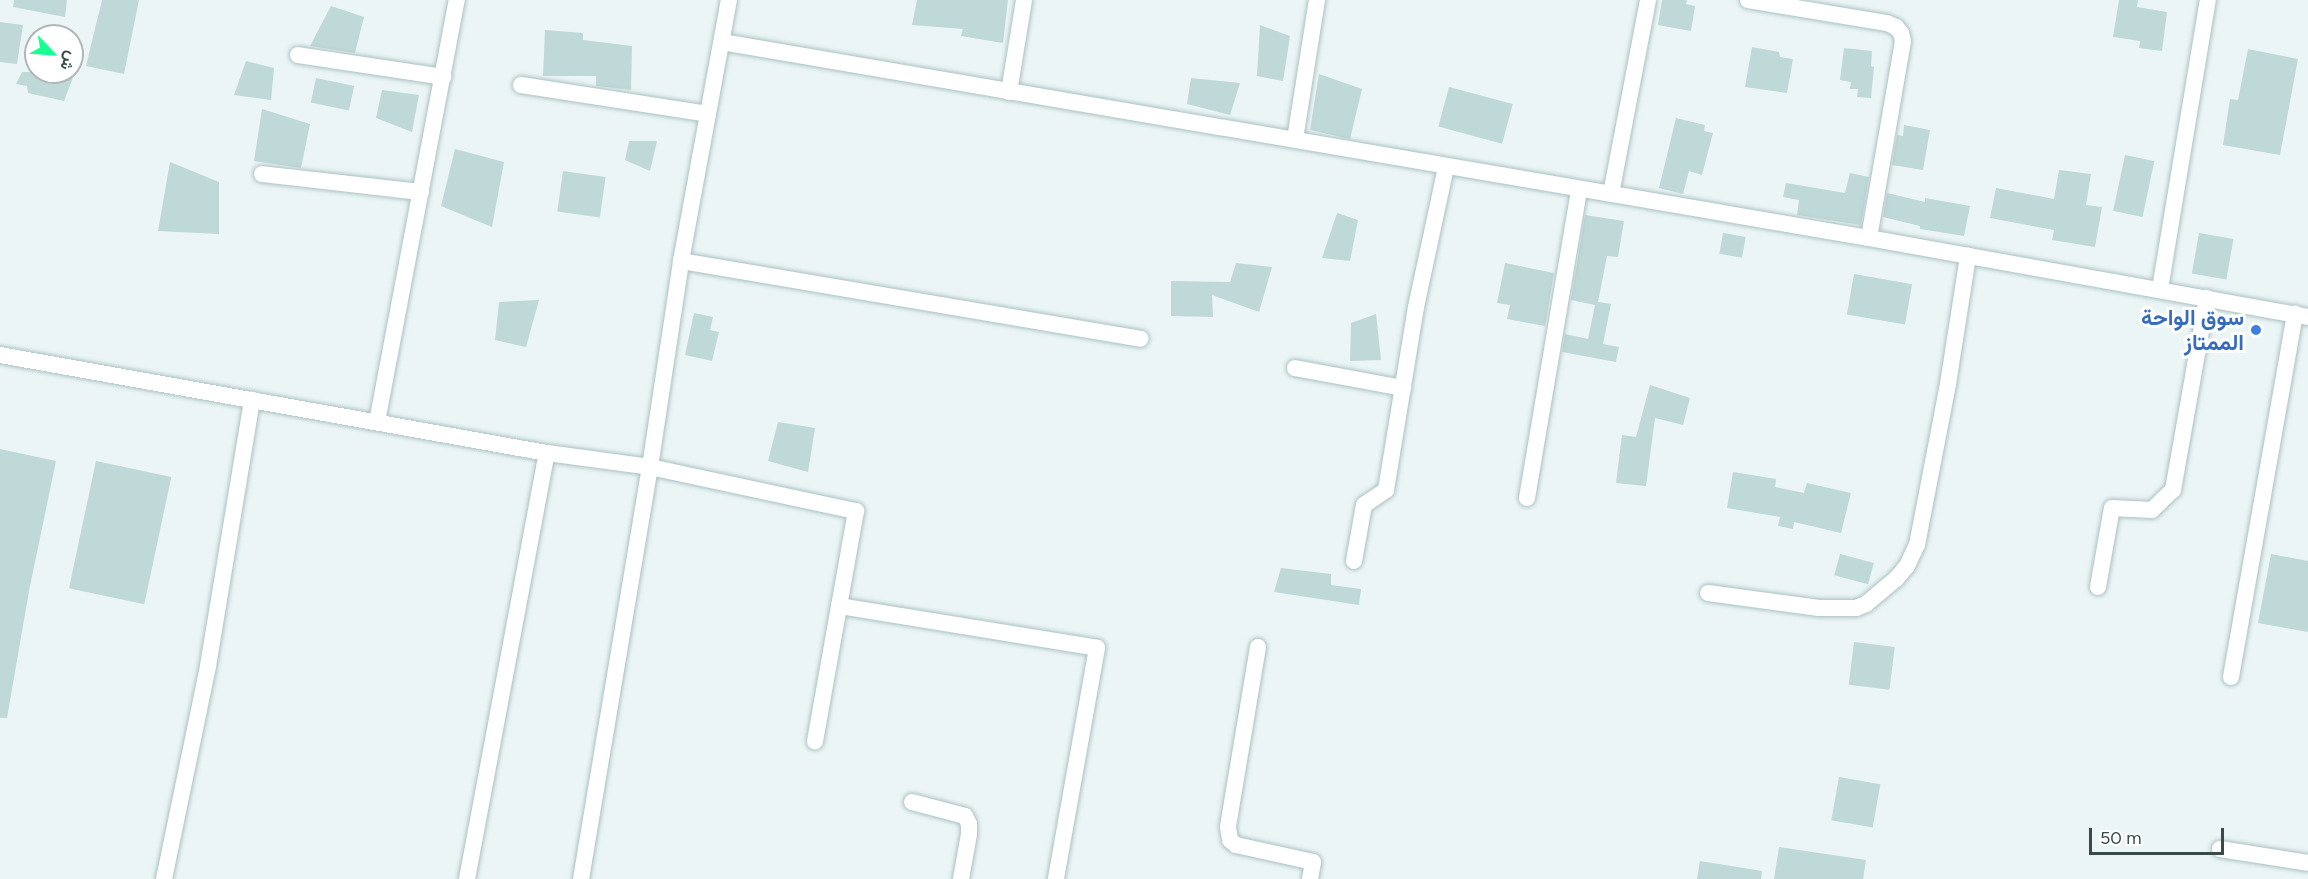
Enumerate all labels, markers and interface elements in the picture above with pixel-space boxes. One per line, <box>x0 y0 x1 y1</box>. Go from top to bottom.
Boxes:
north arrow <box>24 24 84 84</box>
text: ش <box>56 48 82 74</box>
place label: سوق الواحة الممتاز <box>2141 304 2244 356</box>
marker: سوق الواحة الممتاز <box>2249 323 2263 337</box>
scale bar <box>2092 816 2227 854</box>
text: 50 m <box>2100 827 2142 849</box>

